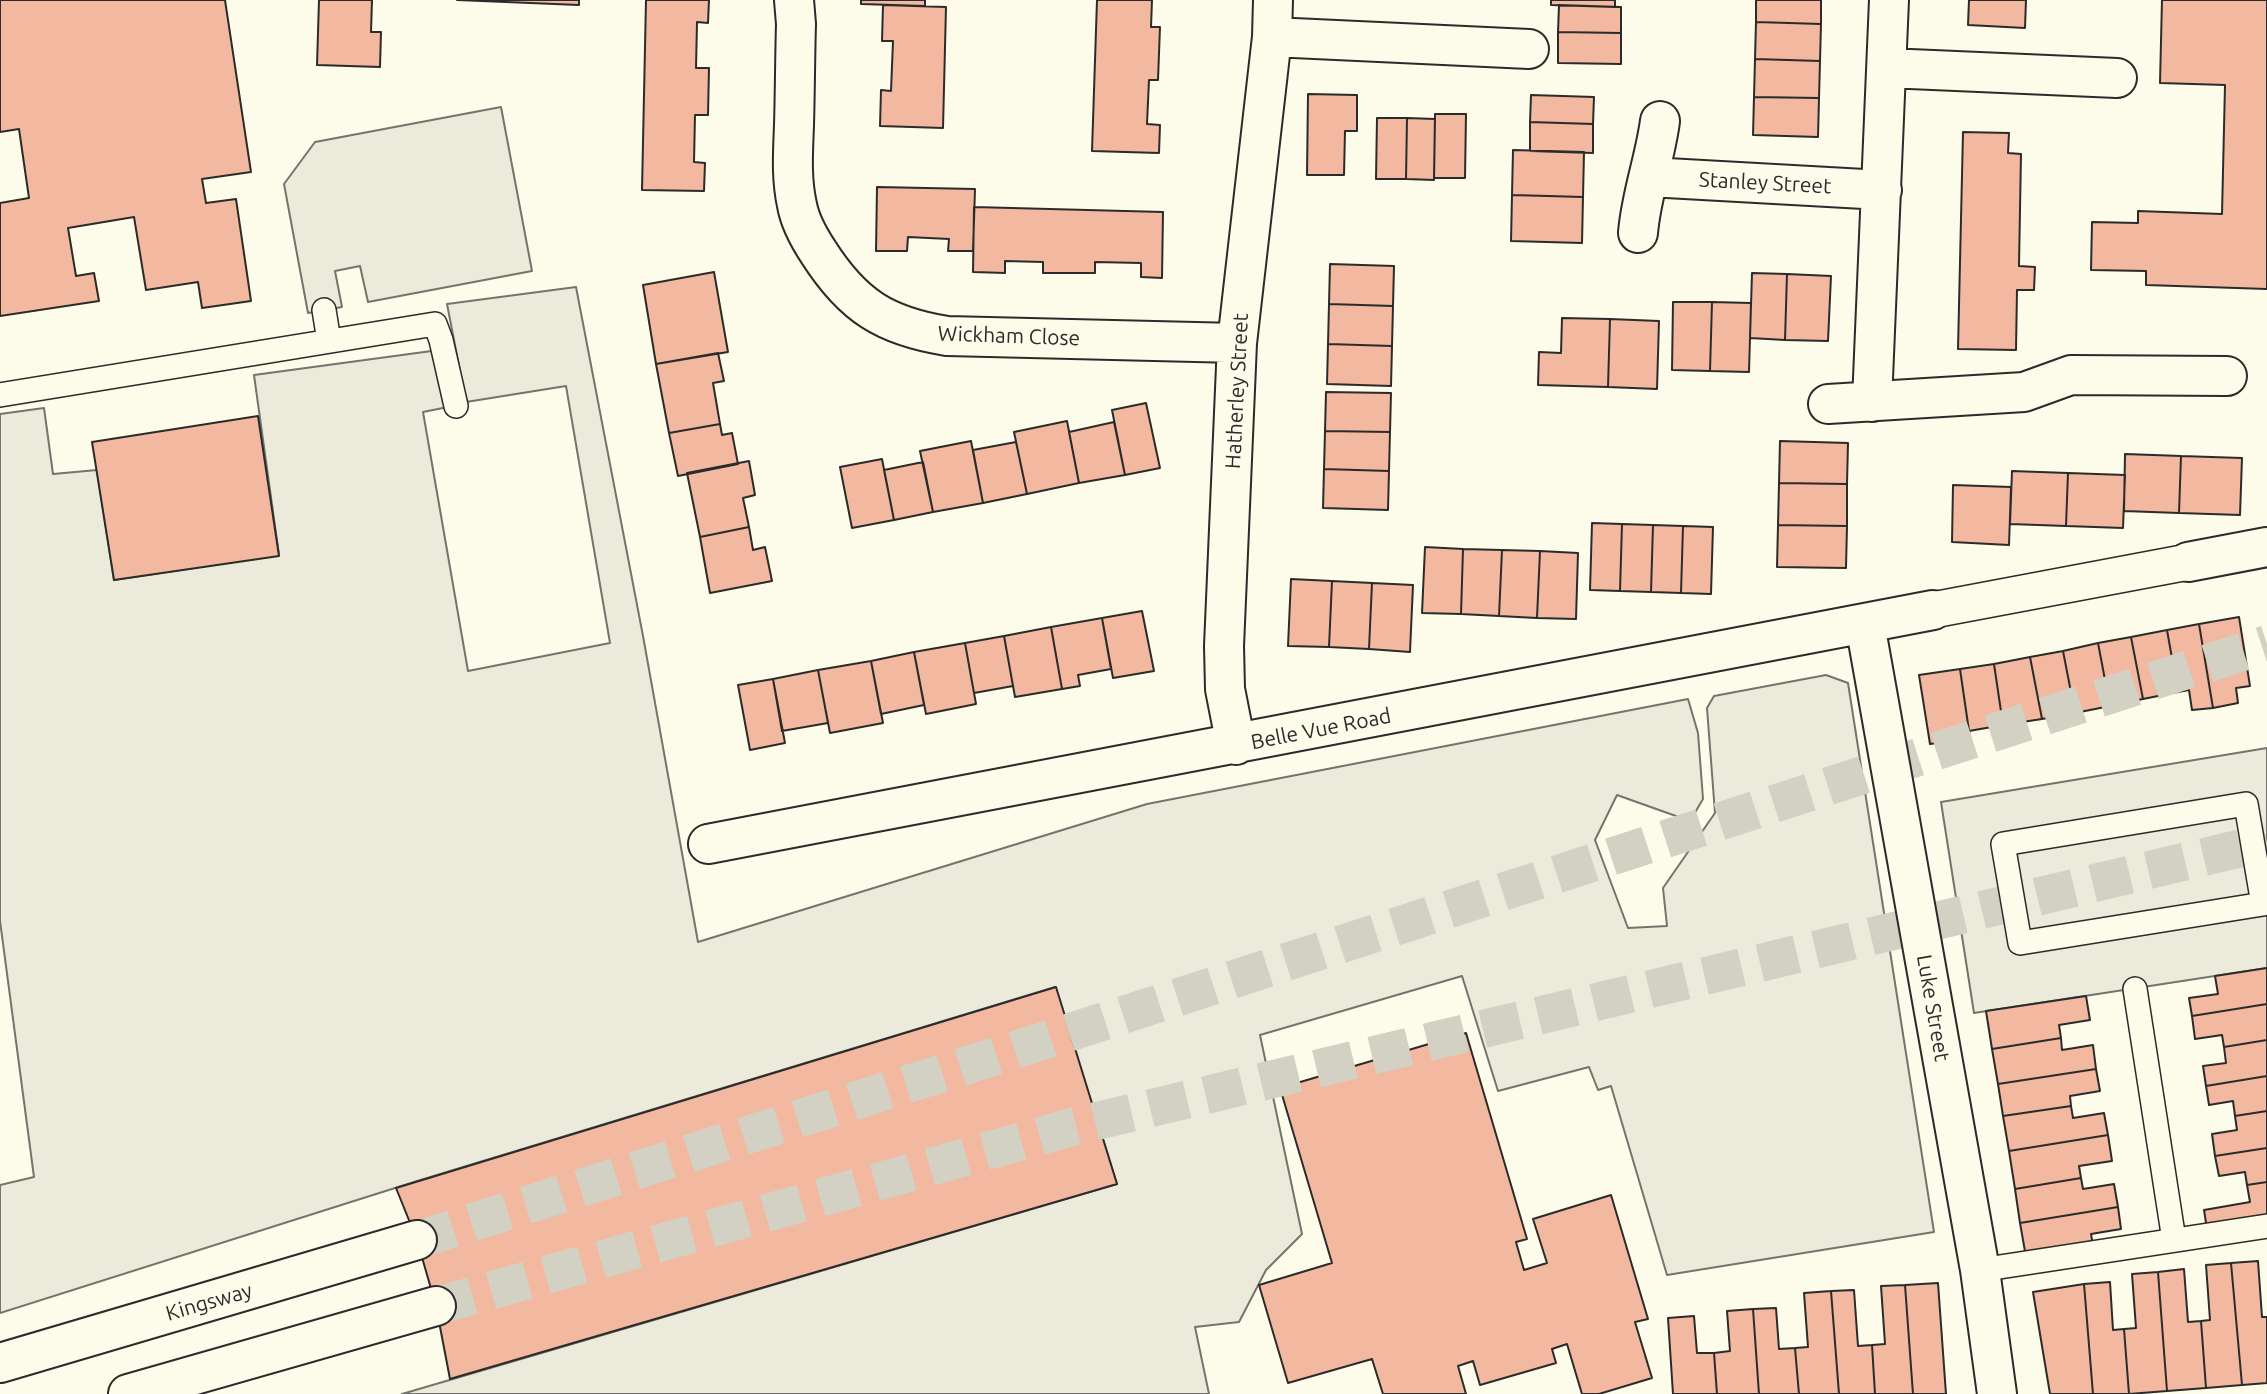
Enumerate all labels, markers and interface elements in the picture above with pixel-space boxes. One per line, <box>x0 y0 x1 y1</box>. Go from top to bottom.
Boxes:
street label: Stanley Street <box>1698 167 1832 199</box>
street label: Hatherley Street <box>1220 313 1254 469</box>
street label: Wickham Close <box>937 321 1081 351</box>
street label: Belle Vue Road <box>1249 703 1393 755</box>
street label: Luke Street <box>1911 953 1955 1063</box>
street label: Kingsway <box>163 1278 255 1326</box>

